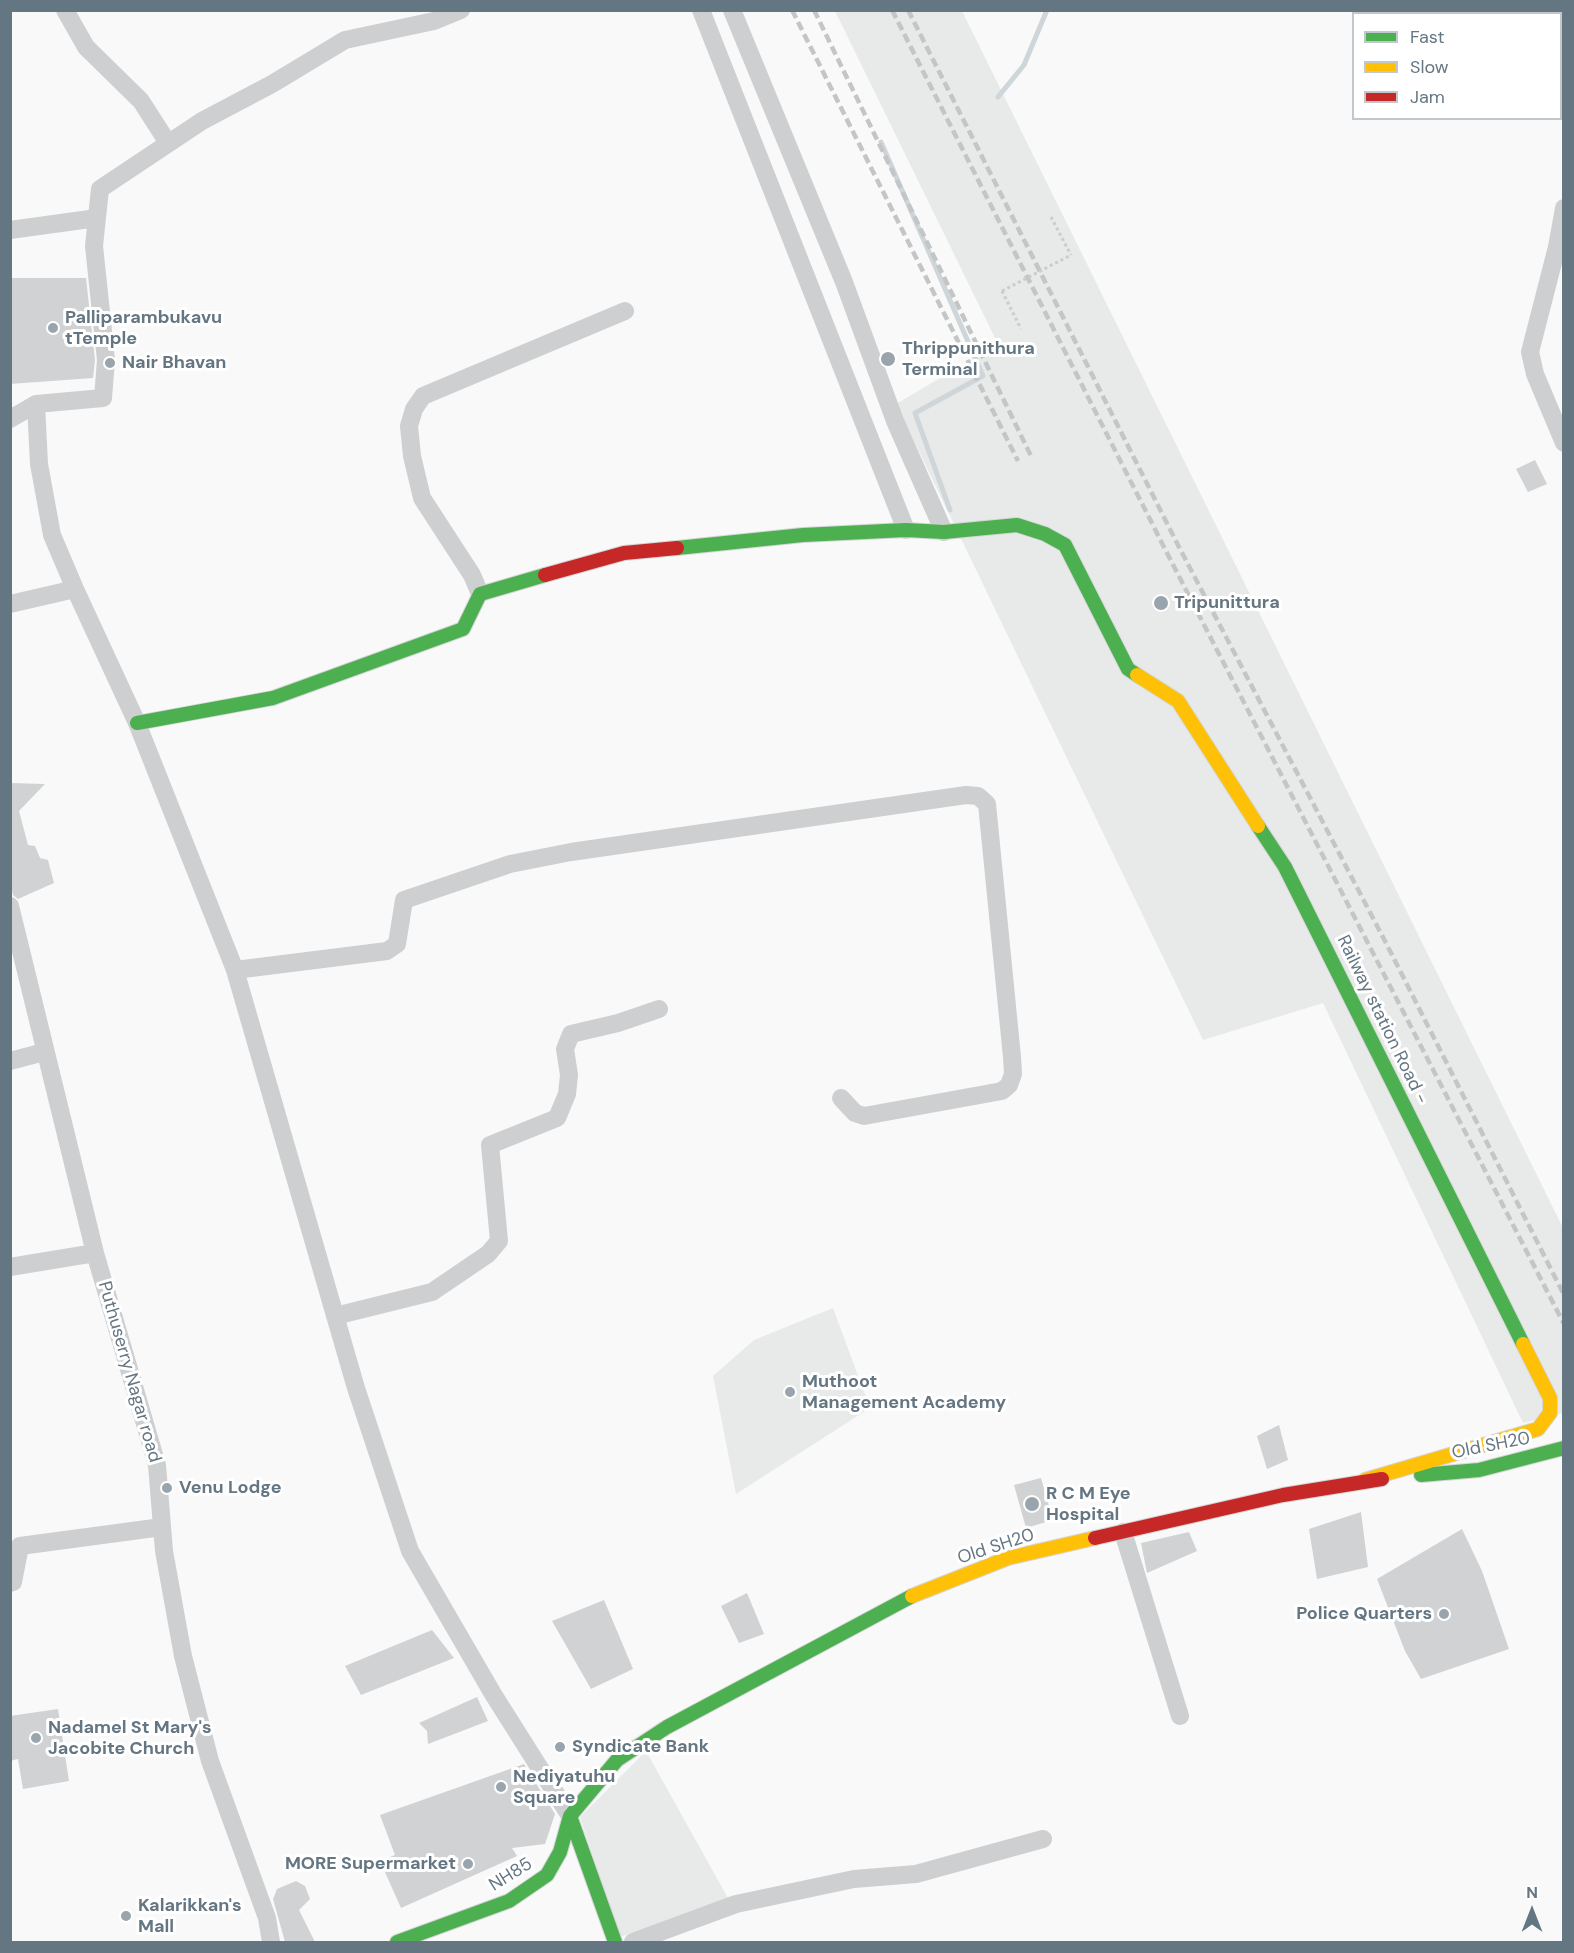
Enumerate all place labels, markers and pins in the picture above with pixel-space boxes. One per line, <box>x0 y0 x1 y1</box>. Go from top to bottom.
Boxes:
place label: Palliparambukavu tTemple <box>65 307 222 350</box>
marker: Palliparambukavu tTemple <box>46 321 60 335</box>
place label: Thrippunithura Terminal <box>902 338 1035 380</box>
marker: Thrippunithura Terminal <box>879 350 897 368</box>
place label: Nair Bhavan <box>122 352 226 374</box>
marker: Nair Bhavan <box>103 356 117 370</box>
place label: Tripunittura <box>1174 592 1280 614</box>
marker: Tripunittura <box>1152 594 1170 612</box>
place label: Muthoot Management Academy <box>802 1371 1006 1414</box>
marker: Muthoot Management Academy <box>783 1385 797 1399</box>
place label: Venu Lodge <box>179 1477 282 1499</box>
marker: Venu Lodge <box>160 1481 174 1495</box>
place label: R C M Eye Hospital <box>1046 1483 1131 1526</box>
marker: R C M Eye Hospital <box>1023 1495 1041 1513</box>
place label: Police Quarters <box>1296 1603 1432 1625</box>
marker: Police Quarters <box>1437 1607 1451 1621</box>
place label: Nadamel St Mary's Jacobite Church <box>48 1717 212 1760</box>
marker: Nadamel St Mary's Jacobite Church <box>29 1731 43 1745</box>
place label: Syndicate Bank <box>572 1736 709 1758</box>
marker: Syndicate Bank <box>553 1740 567 1754</box>
place label: Nediyatuhu Square <box>513 1766 615 1808</box>
marker: Nediyatuhu Square <box>494 1780 508 1794</box>
place label: MORE Supermarket <box>285 1853 456 1875</box>
marker: MORE Supermarket <box>461 1857 475 1871</box>
place label: Kalarikkan's Mall <box>138 1895 242 1938</box>
marker: Kalarikkan's Mall <box>119 1909 133 1923</box>

